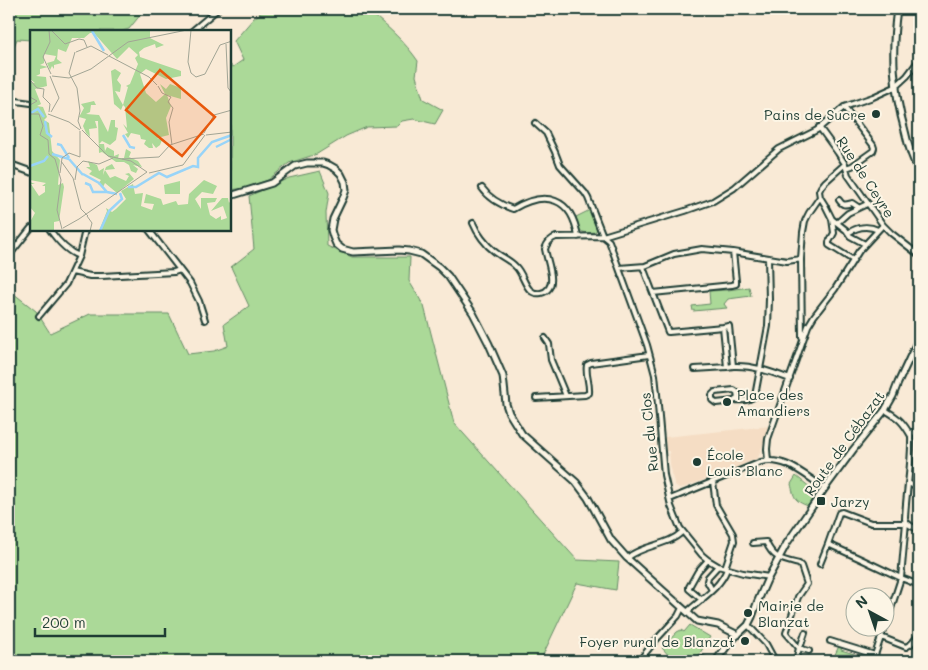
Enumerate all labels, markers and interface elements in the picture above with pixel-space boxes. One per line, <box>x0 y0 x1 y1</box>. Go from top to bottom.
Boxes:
inset map <box>30 30 231 231</box>
place label: Pains de Sucre <box>764 105 866 124</box>
marker: Pains de Sucre <box>870 108 882 120</box>
street label: Rue de Ceyre <box>833 133 899 221</box>
place label: Place des Amandiers <box>737 385 810 420</box>
street label: Route de Cébazat <box>800 387 888 499</box>
street label: Rue du Clos <box>635 392 663 472</box>
marker: Place des Amandiers <box>721 396 733 408</box>
place label: École Louis Blanc <box>707 445 783 480</box>
marker: École Louis Blanc <box>691 456 703 468</box>
place label: Jarzy <box>831 492 870 511</box>
marker: Jarzy <box>815 495 827 507</box>
north arrow <box>846 588 896 638</box>
text: N <box>851 591 872 612</box>
place label: Mairie de Blanzat <box>758 596 824 631</box>
scale bar <box>35 605 165 637</box>
marker: Mairie de Blanzat <box>742 607 754 619</box>
text: 200 m <box>42 612 86 632</box>
place label: Foyer rural de Blanzat <box>580 632 735 651</box>
marker: Foyer rural de Blanzat <box>739 635 751 647</box>

